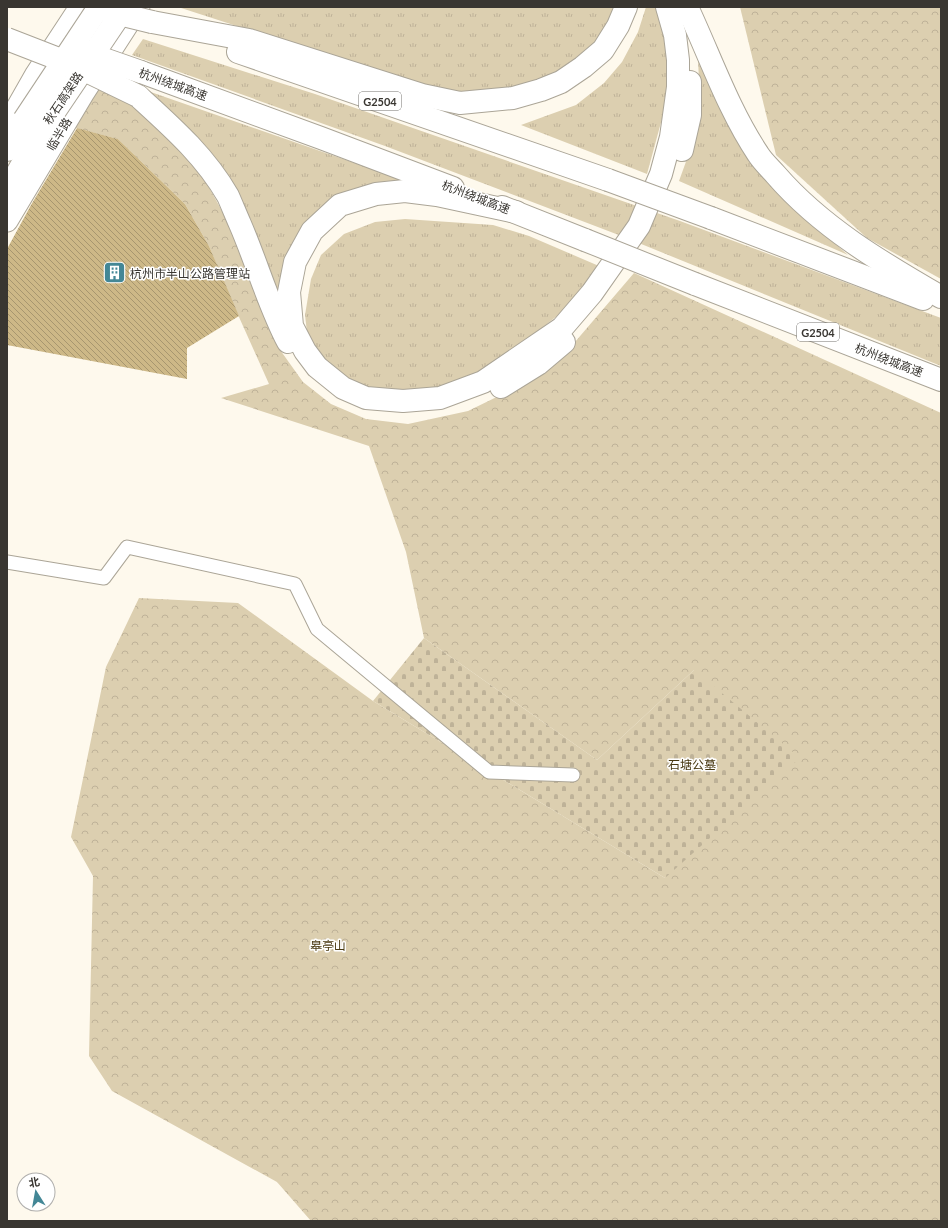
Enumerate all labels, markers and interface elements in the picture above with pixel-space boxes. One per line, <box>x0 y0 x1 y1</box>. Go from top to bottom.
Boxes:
street label: 杭州绕城高速 <box>137 65 209 103</box>
street label: 秋石高架路 <box>40 69 86 127</box>
road number: G2504 <box>359 92 401 110</box>
street label: 临半路 <box>43 115 75 153</box>
street label: 杭州绕城高速 <box>440 177 512 217</box>
building icon: 杭州市半山公路管理站 <box>101 260 127 286</box>
place label: 杭州市半山公路管理站 <box>130 266 250 281</box>
road number: G2504 <box>797 323 839 341</box>
street label: 杭州绕城高速 <box>853 340 925 380</box>
park label: 石塘公墓 <box>668 757 716 772</box>
park label: 皋亭山 <box>310 938 346 953</box>
north arrow <box>16 1172 56 1212</box>
text: 北 <box>27 1174 41 1189</box>

